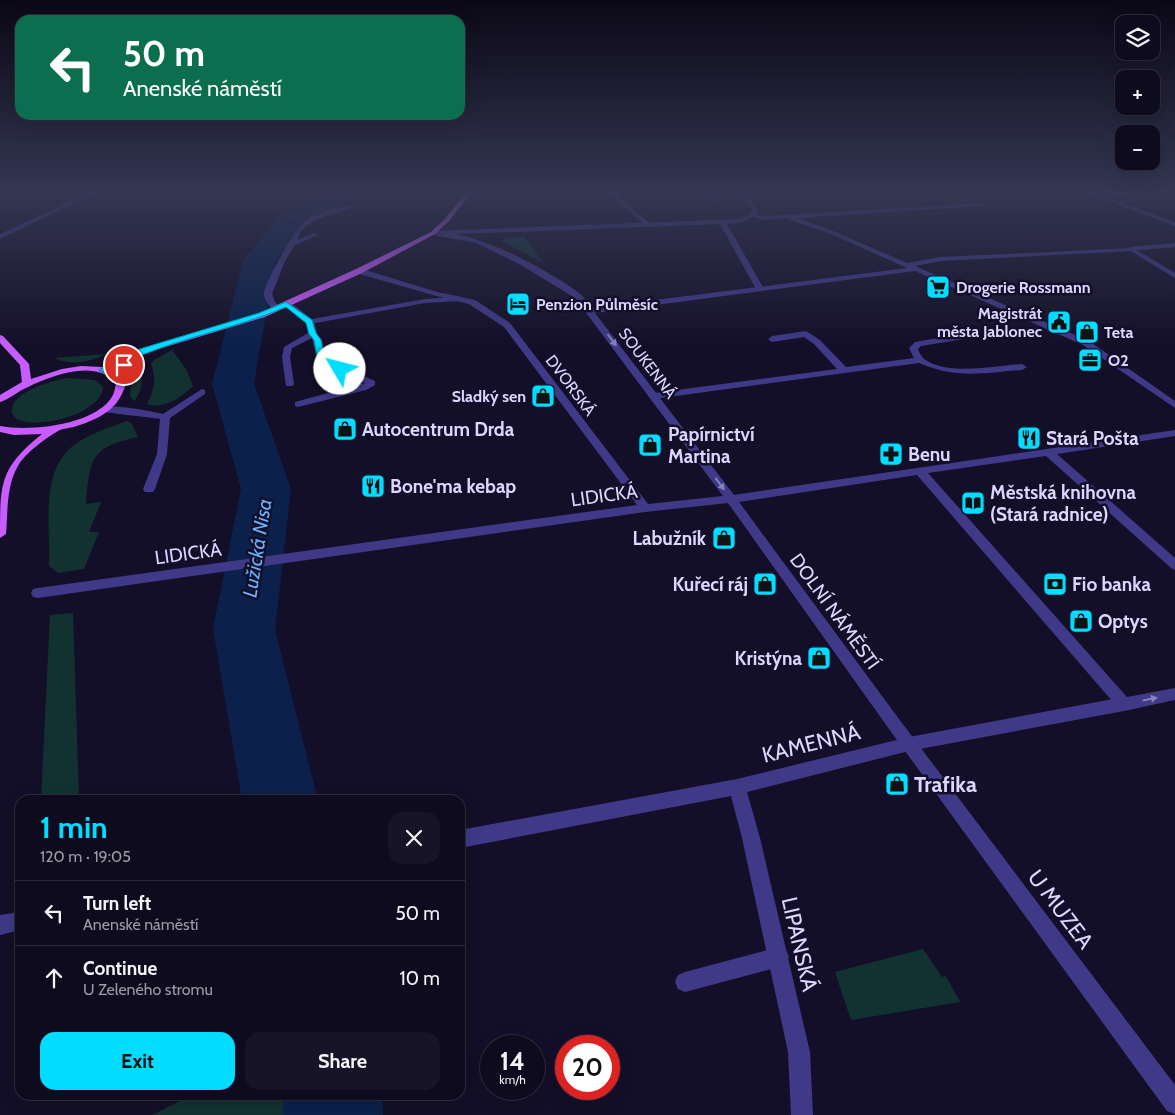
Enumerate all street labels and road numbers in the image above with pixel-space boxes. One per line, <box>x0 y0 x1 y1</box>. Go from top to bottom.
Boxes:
street label: SOUKENNÁ <box>615 324 680 402</box>
street label: DVORSKÁ <box>542 351 600 420</box>
street label: LIDICKÁ <box>569 478 639 512</box>
street label: LIDICKÁ <box>153 536 223 570</box>
street label: DOLNÍ NÁMĚSTÍ <box>785 548 885 674</box>
street label: KAMENNÁ <box>759 718 864 769</box>
street label: U MUZEA <box>1022 864 1099 955</box>
street label: LIPANSKÁ <box>776 894 824 994</box>

